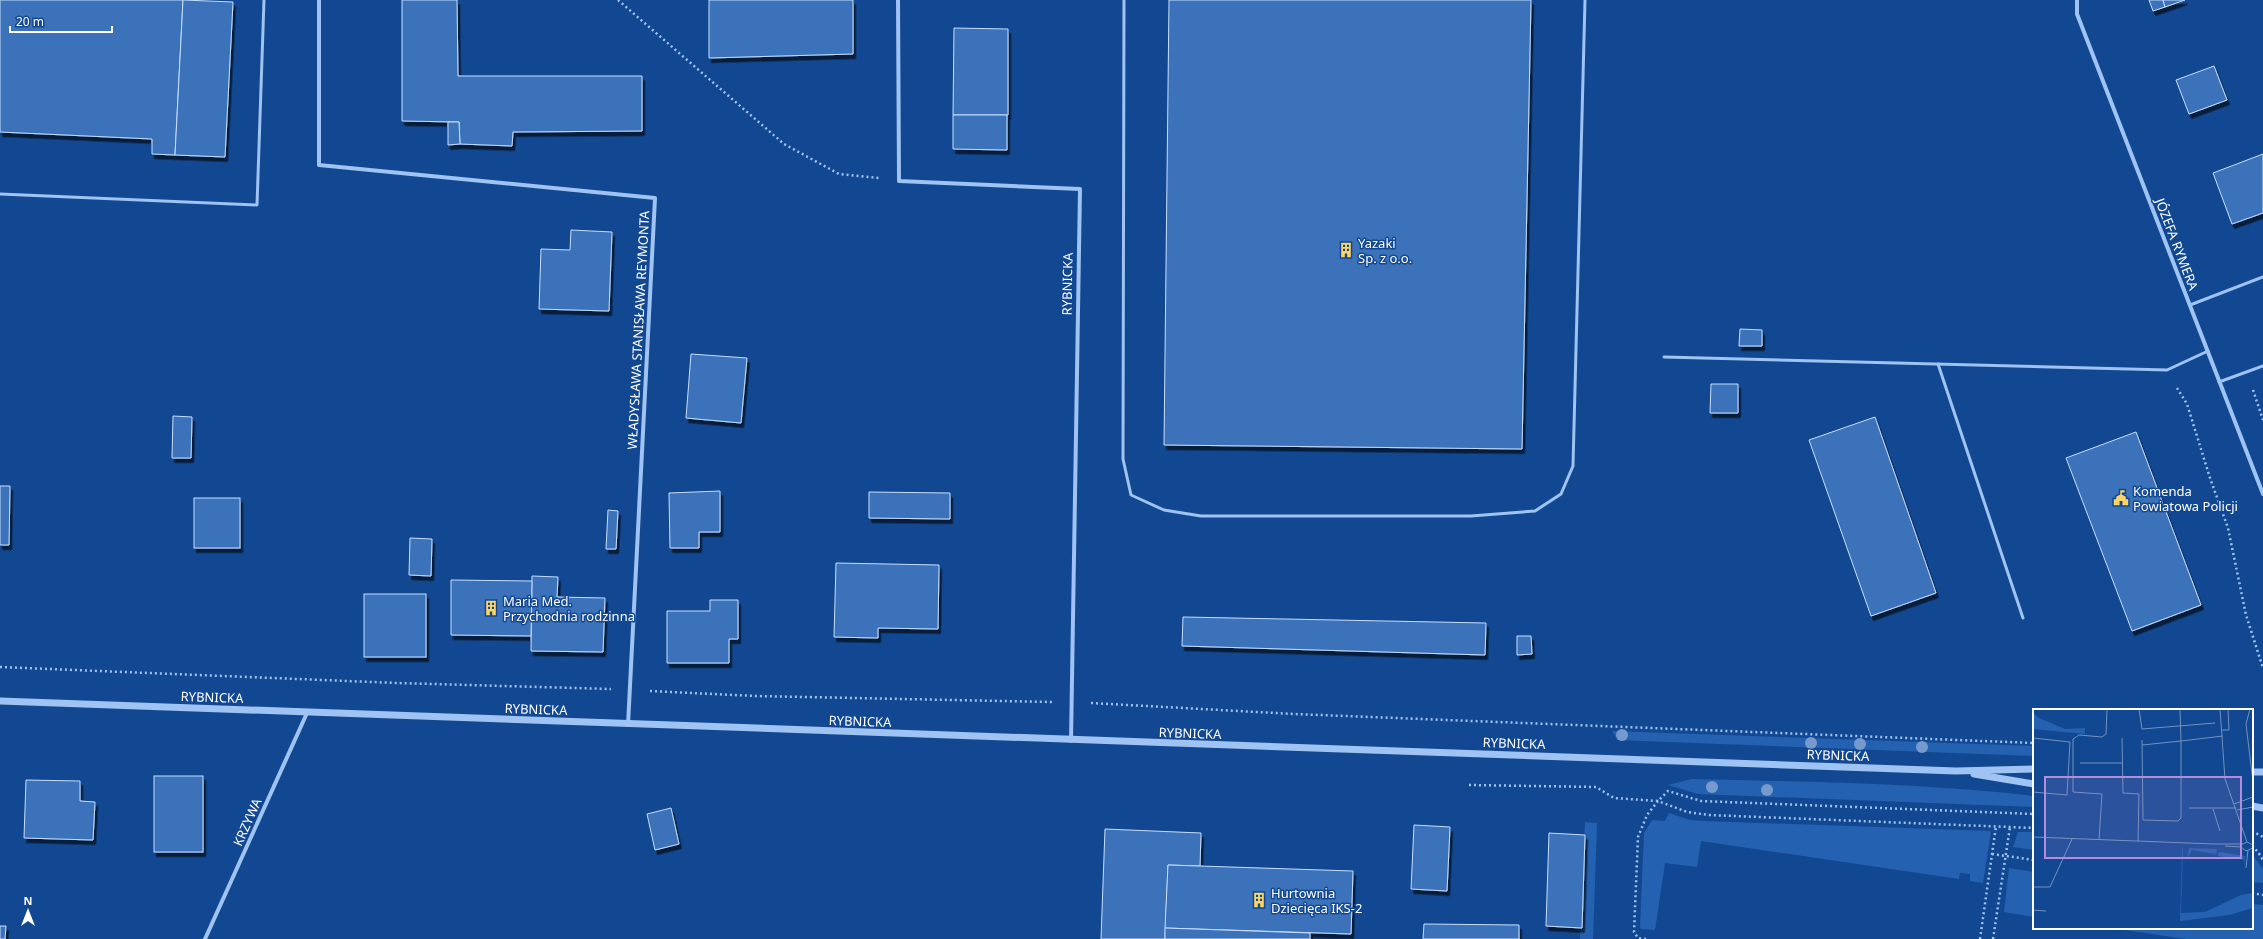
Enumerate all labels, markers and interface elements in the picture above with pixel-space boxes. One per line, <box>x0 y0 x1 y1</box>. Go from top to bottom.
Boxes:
scale bar <box>10 8 112 34</box>
text: 20 m <box>16 13 44 30</box>
street label: JÓZEFA RYMERA <box>2150 193 2203 293</box>
street label: WŁADYSŁAWA STANISŁAWA REYMONTA <box>623 209 653 450</box>
place label: Yazaki Sp. z o.o. <box>1358 234 1412 267</box>
building icon: Yazaki Sp. z o.o. <box>1337 241 1355 259</box>
street label: RYBNICKA <box>1057 252 1077 316</box>
place label: Komenda Powiatowa Policji <box>2133 482 2238 515</box>
public building icon: Komenda Powiatowa Policji <box>2112 489 2130 507</box>
place label: Maria Med. Przychodnia rodzinna <box>503 592 635 625</box>
building icon: Maria Med. Przychodnia rodzinna <box>482 599 500 617</box>
street label: RYBNICKA <box>180 687 244 707</box>
street label: RYBNICKA <box>504 699 568 719</box>
inset map <box>2033 709 2253 929</box>
street label: RYBNICKA <box>828 711 892 731</box>
street label: RYBNICKA <box>1158 723 1222 743</box>
street label: RYBNICKA <box>1482 733 1546 753</box>
street label: RYBNICKA <box>1806 745 1870 765</box>
street label: KRZYWA <box>228 795 266 849</box>
place label: Hurtownia Dziecięca IKS-2 <box>1271 884 1362 917</box>
north arrow <box>8 891 48 931</box>
building icon: Hurtownia Dziecięca IKS-2 <box>1250 891 1268 909</box>
text: N <box>24 893 32 908</box>

